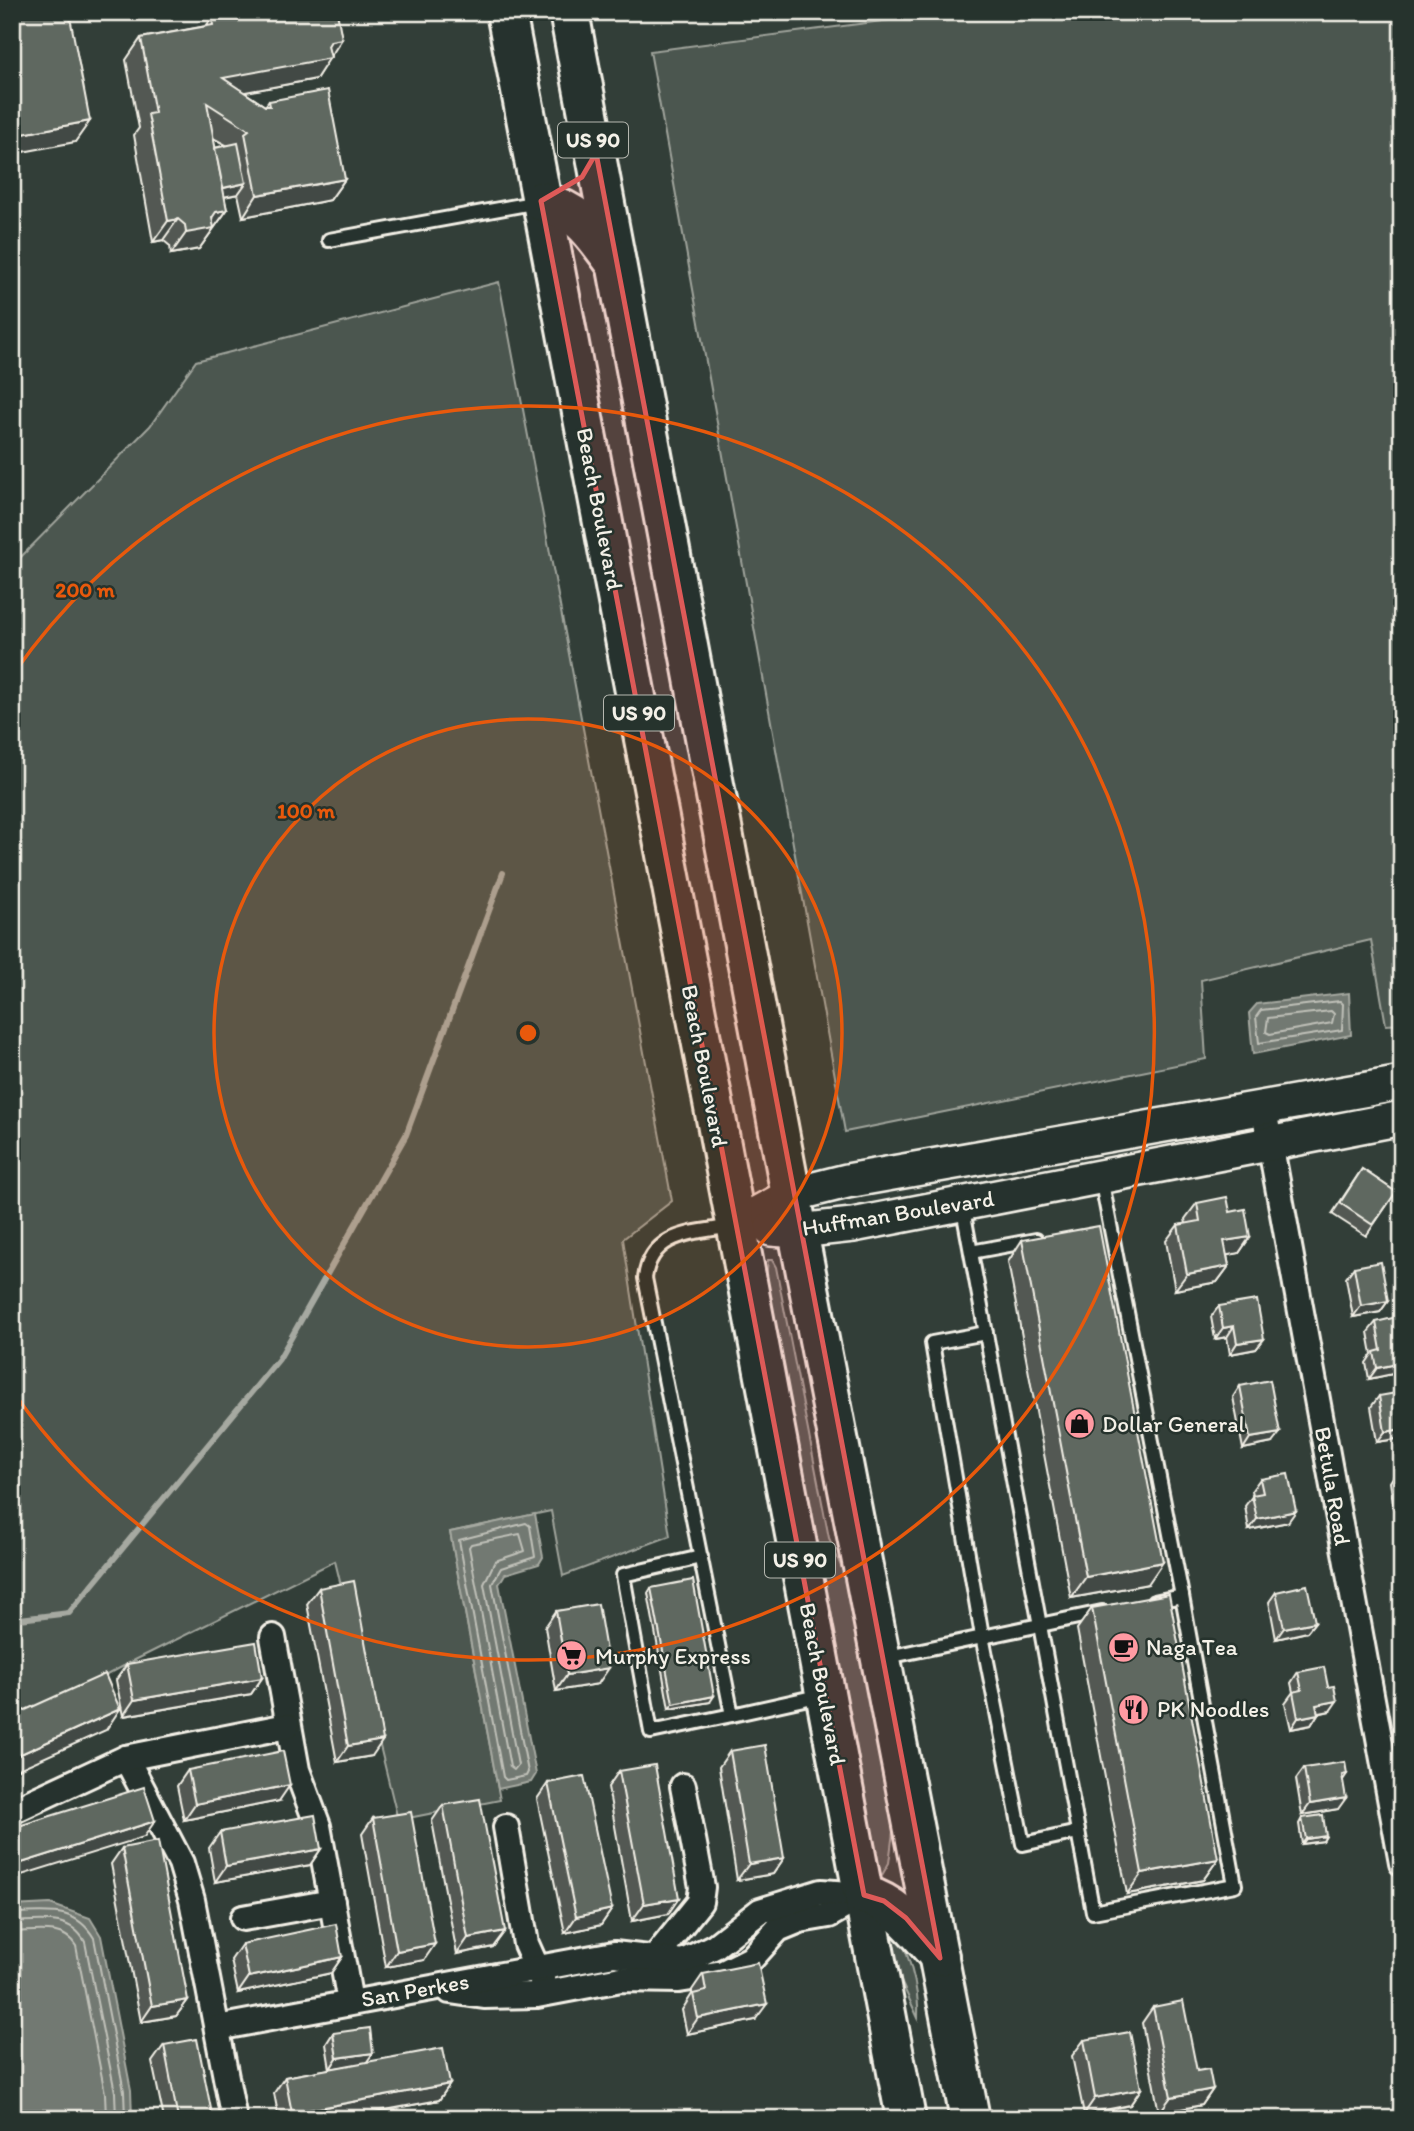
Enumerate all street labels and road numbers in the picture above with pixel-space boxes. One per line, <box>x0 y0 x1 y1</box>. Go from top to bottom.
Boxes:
road number: US 90 <box>558 122 628 158</box>
street label: Beach Boulevard <box>571 425 630 593</box>
road number: US 90 <box>604 696 674 730</box>
street label: Beach Boulevard <box>676 982 735 1150</box>
street label: Huffman Boulevard <box>800 1184 996 1242</box>
street label: Betula Road <box>1309 1424 1357 1548</box>
road number: US 90 <box>765 1542 835 1578</box>
street label: Beach Boulevard <box>794 1600 853 1768</box>
street label: San Perkes <box>359 1967 471 2013</box>

